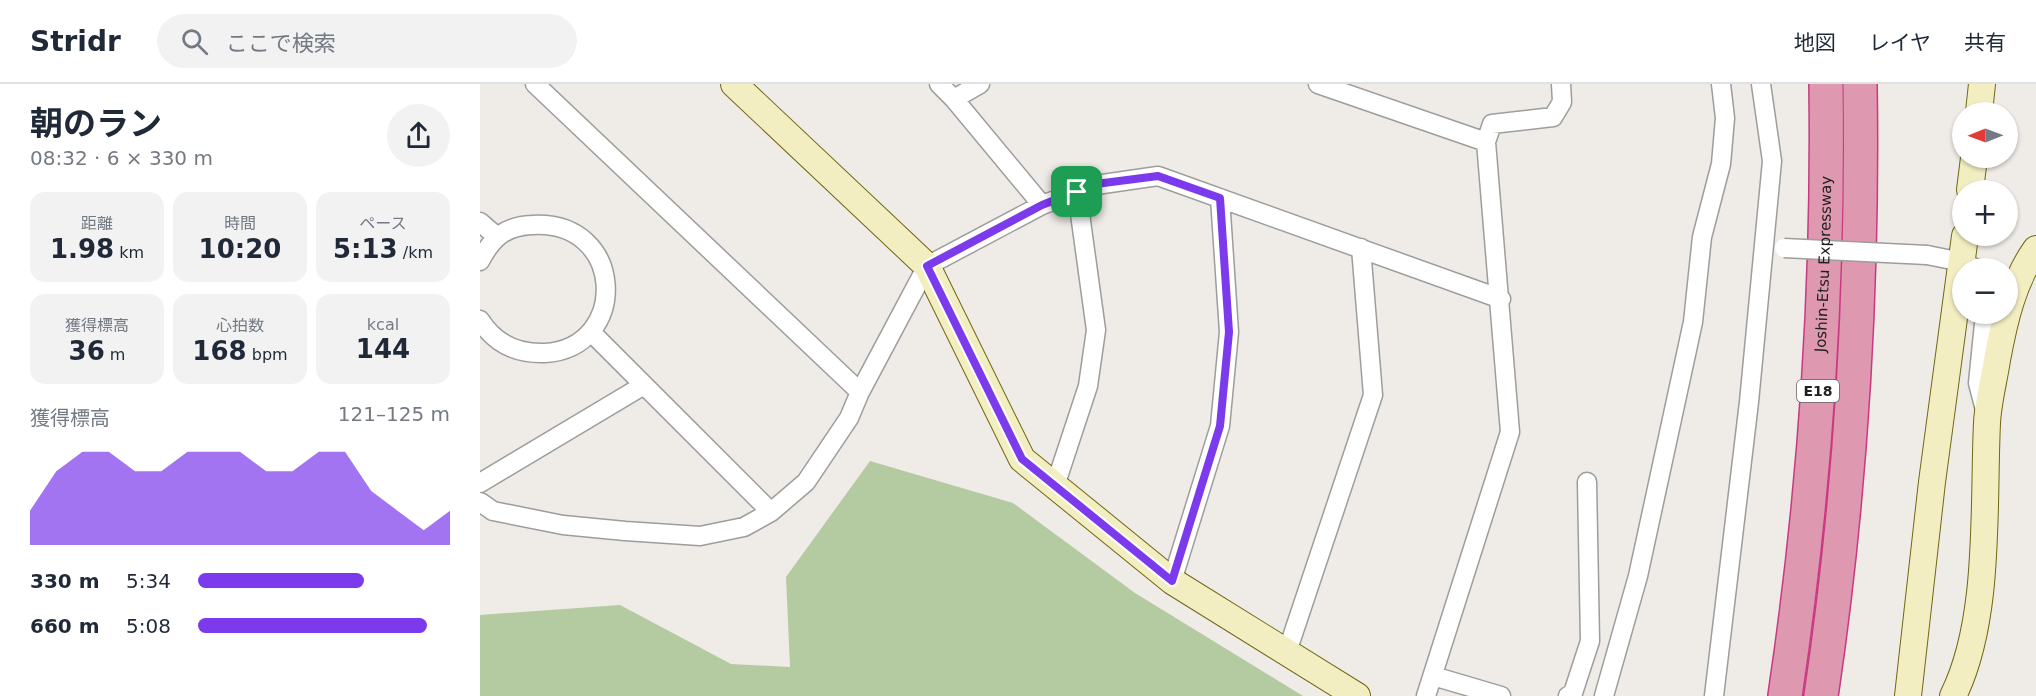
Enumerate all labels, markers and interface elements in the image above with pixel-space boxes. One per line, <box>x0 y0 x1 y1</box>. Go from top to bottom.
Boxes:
search box <box>157 14 577 68</box>
text: Stridr <box>30 25 121 58</box>
icon: search <box>178 25 211 58</box>
text: ここで検索 <box>226 31 336 56</box>
text: 地図 <box>1794 31 1836 55</box>
text: レイヤ <box>1869 31 1931 55</box>
text: 共有 <box>1964 31 2006 55</box>
north arrow <box>1952 102 2018 168</box>
map controls <box>1952 102 2018 324</box>
text: 朝のラン <box>30 104 162 143</box>
button: share <box>387 104 450 167</box>
text: 08:32 · 6 × 330 m <box>30 146 213 170</box>
pin <box>1051 166 1102 217</box>
icon: arrive <box>1060 175 1093 208</box>
street label: Joshin-Etsu Expressway <box>1811 176 1835 354</box>
button: + <box>1952 180 2018 246</box>
text: 距離 <box>81 214 113 233</box>
text: 時間 <box>224 214 256 233</box>
text: ペース <box>359 214 407 233</box>
text: 1.98 <box>50 234 114 264</box>
text: 10:20 <box>199 234 281 264</box>
text: 5:13 <box>333 234 398 264</box>
text: km <box>114 243 144 262</box>
text: /km <box>398 243 433 262</box>
button: − <box>1952 258 2018 324</box>
text: kcal <box>367 315 399 334</box>
text: 獲得標高 <box>65 316 129 335</box>
text: 心拍数 <box>216 316 264 335</box>
text: 144 <box>356 334 410 364</box>
text: 36 <box>69 336 105 366</box>
text: 168 <box>192 336 247 366</box>
text: m <box>105 345 125 364</box>
text: bpm <box>247 345 288 364</box>
road number: E18 <box>1797 380 1839 402</box>
text: 121–125 m <box>338 402 450 426</box>
text: 獲得標高 <box>30 406 110 430</box>
text: 330 m <box>30 569 100 593</box>
text: 5:34 <box>126 569 171 593</box>
text: 660 m <box>30 614 100 638</box>
text: 5:08 <box>126 614 171 638</box>

